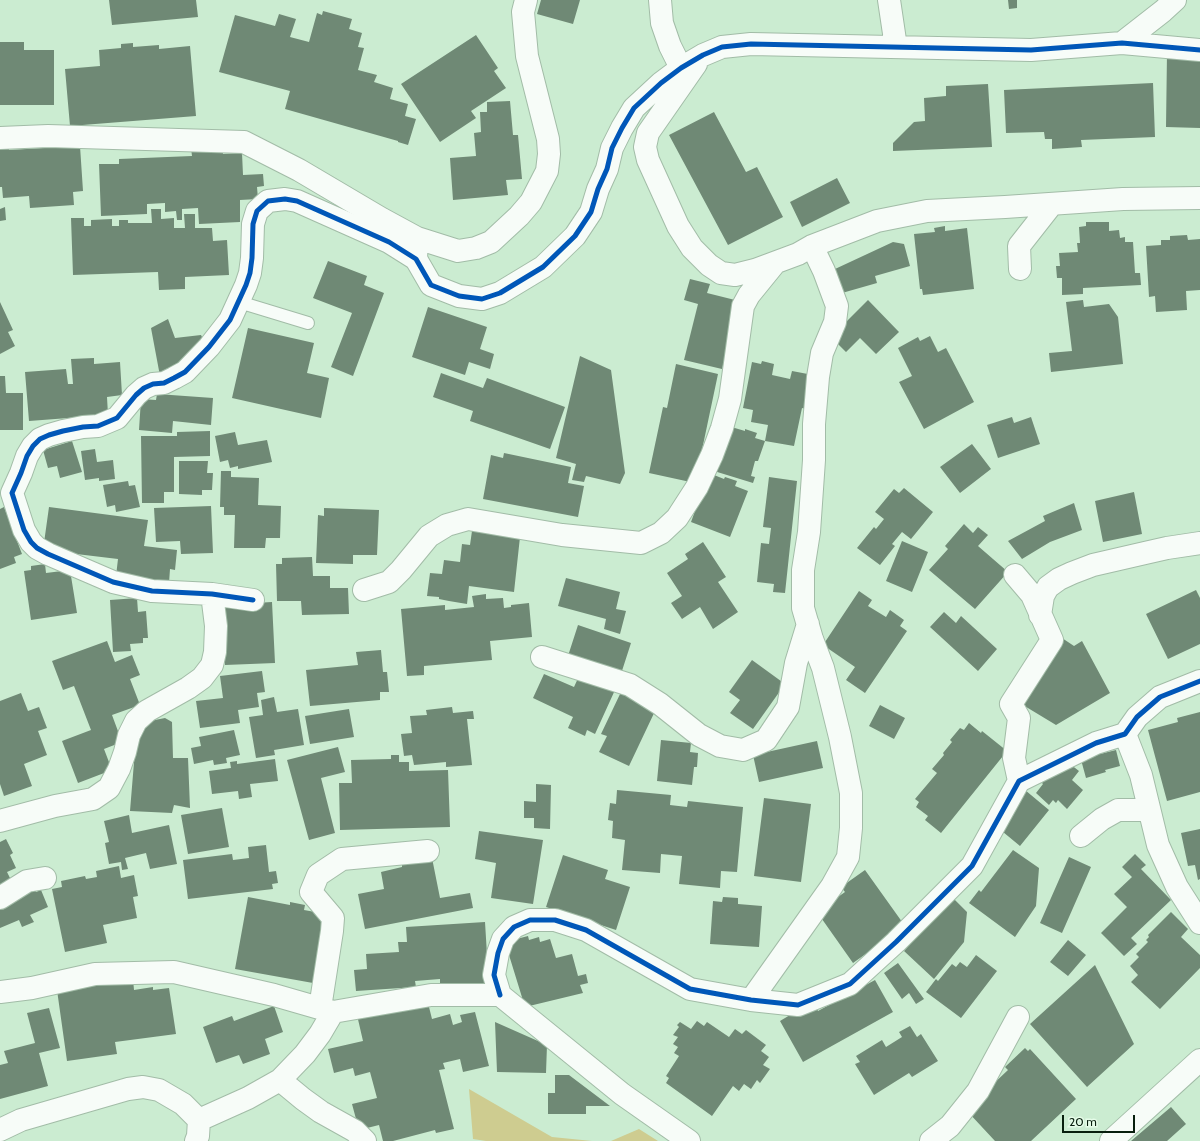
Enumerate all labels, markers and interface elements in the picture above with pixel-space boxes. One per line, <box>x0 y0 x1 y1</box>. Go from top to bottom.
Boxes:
scale bar <box>1064 1107 1137 1133</box>
text: 20 m <box>1069 1114 1097 1129</box>

